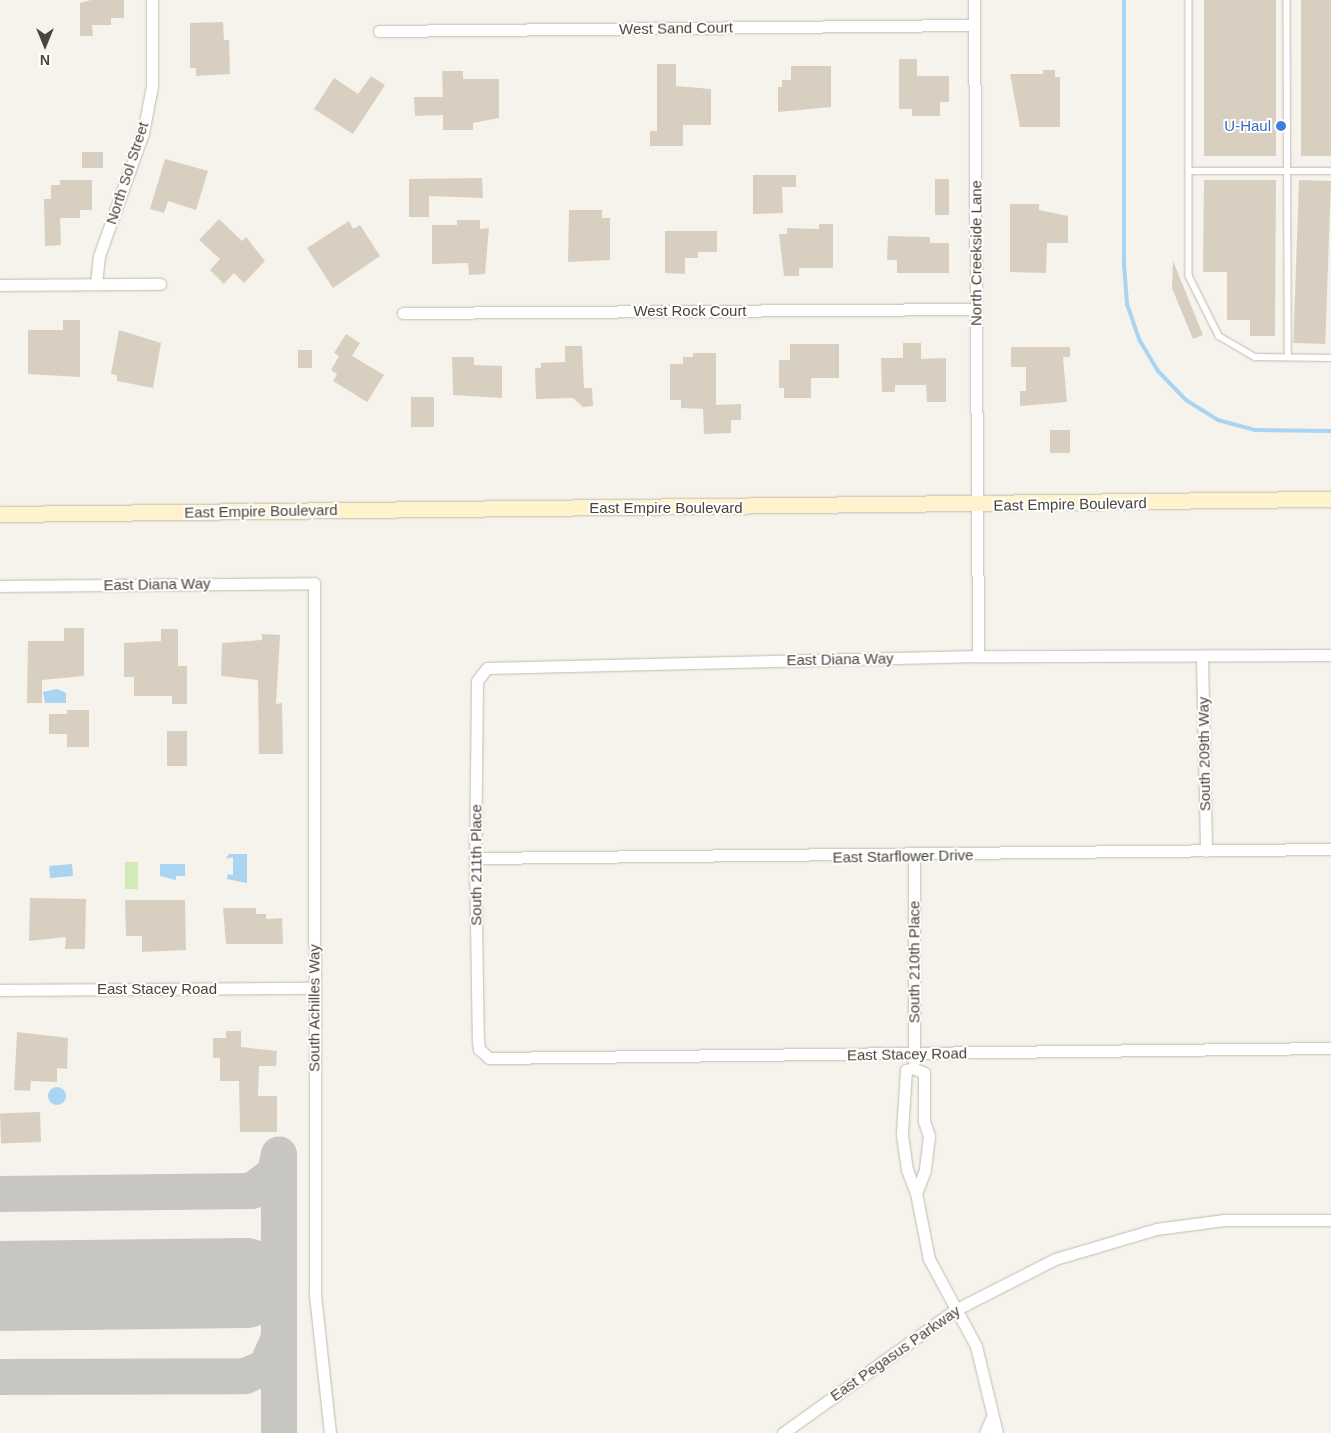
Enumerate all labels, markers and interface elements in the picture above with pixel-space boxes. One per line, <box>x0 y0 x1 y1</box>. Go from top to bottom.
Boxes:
street label: West Sand Court <box>619 18 733 38</box>
north arrow <box>20 20 70 70</box>
text: N <box>40 52 50 68</box>
place label: U-Haul <box>1224 117 1271 135</box>
street label: North Sol Street <box>102 119 152 227</box>
marker: U-Haul <box>1275 120 1287 132</box>
street label: North Creekside Lane <box>967 180 985 326</box>
street label: West Rock Court <box>633 302 747 320</box>
street label: East Empire Boulevard <box>993 494 1147 514</box>
street label: East Empire Boulevard <box>589 499 743 517</box>
street label: East Empire Boulevard <box>184 501 338 521</box>
street label: East Diana Way <box>103 574 211 594</box>
street label: East Diana Way <box>786 649 894 669</box>
street label: South 209th Way <box>1194 697 1214 811</box>
street label: South 211th Place <box>467 804 485 926</box>
street label: East Starflower Drive <box>832 846 974 866</box>
street label: South 210th Place <box>905 901 923 1023</box>
street label: South Achilles Way <box>305 944 323 1072</box>
street label: East Stacey Road <box>97 980 217 998</box>
street label: East Stacey Road <box>847 1044 967 1064</box>
street label: East Pegasus Parkway <box>827 1301 963 1405</box>

